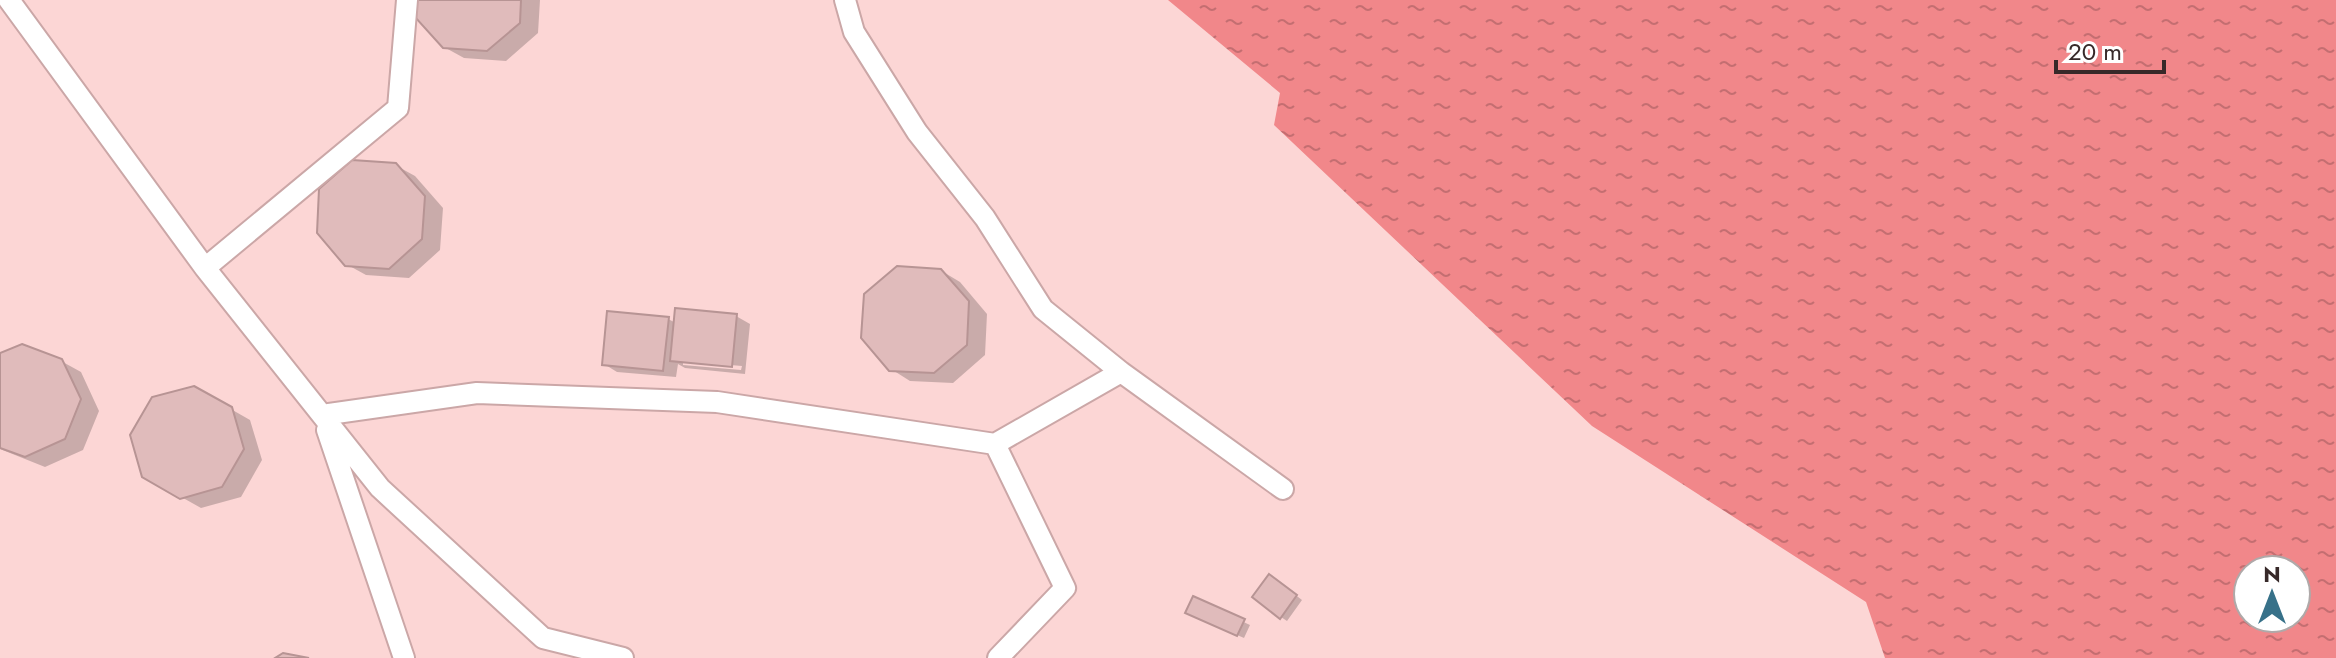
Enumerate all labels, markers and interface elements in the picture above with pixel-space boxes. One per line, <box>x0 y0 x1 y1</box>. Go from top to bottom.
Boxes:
scale bar <box>2056 24 2164 74</box>
text: 20 m <box>2068 34 2122 69</box>
north arrow <box>2232 554 2312 634</box>
text: N <box>2263 558 2281 590</box>

